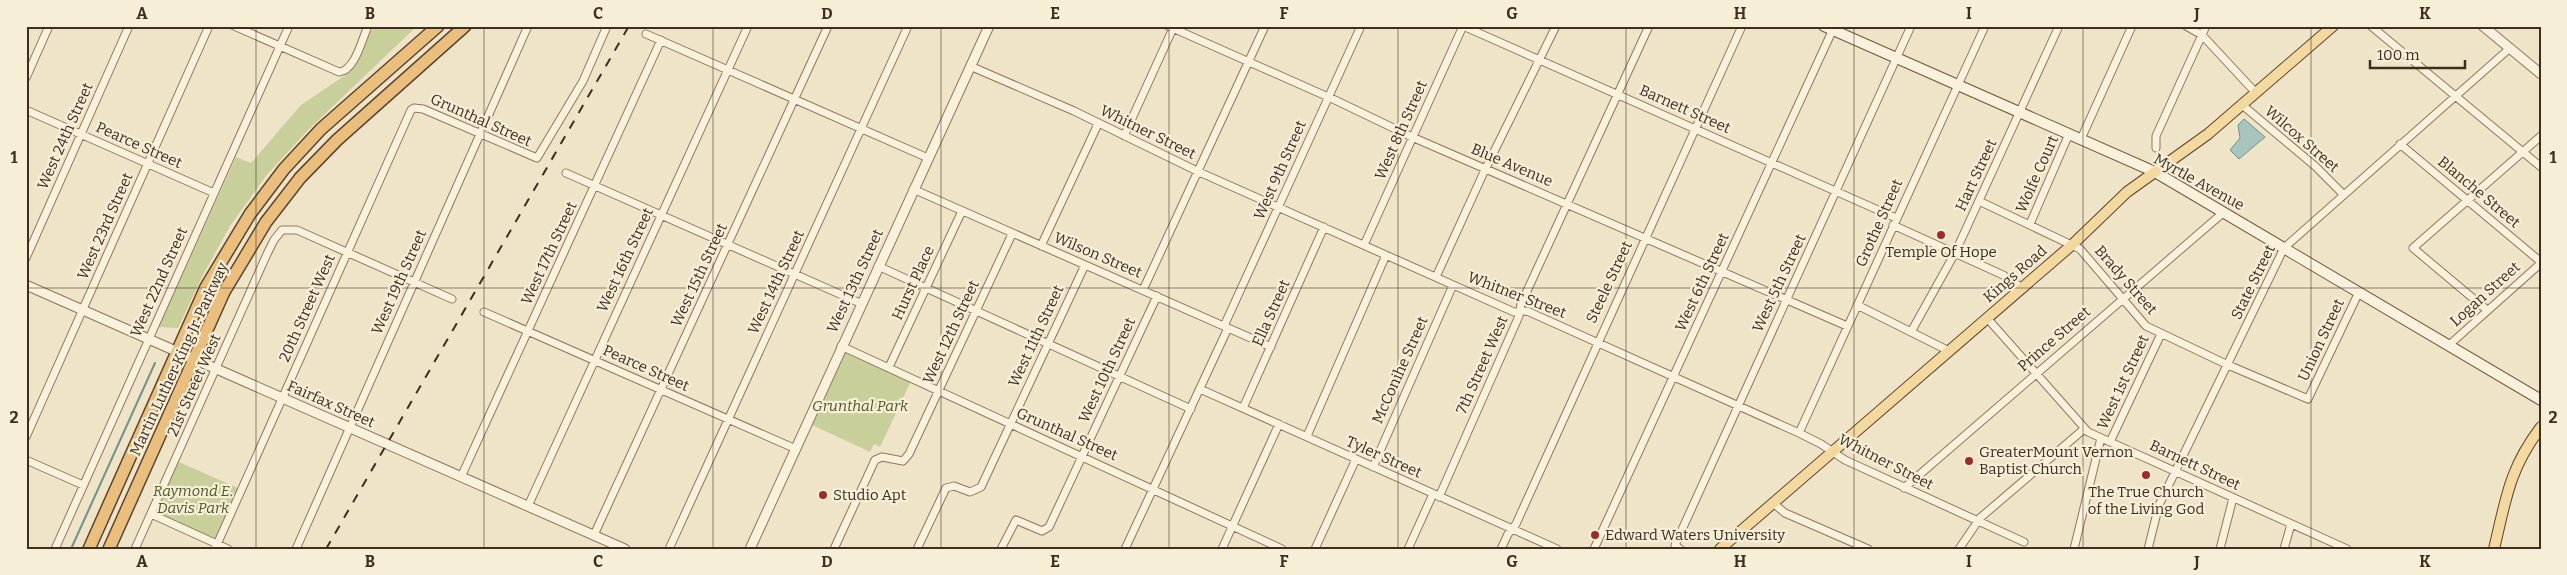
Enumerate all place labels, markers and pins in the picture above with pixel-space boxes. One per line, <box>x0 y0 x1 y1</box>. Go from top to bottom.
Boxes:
marker: Temple Of Hope <box>1935 229 1947 241</box>
place label: Temple Of Hope <box>1885 243 1997 261</box>
place label: GreaterMount Vernon Baptist Church <box>1979 443 2134 478</box>
marker: GreaterMount Vernon Baptist Church <box>1963 455 1975 467</box>
marker: The True Church of the Living God <box>2140 469 2152 481</box>
place label: The True Church of the Living God <box>2088 483 2204 518</box>
place label: Studio Apt <box>833 486 907 504</box>
marker: Studio Apt <box>817 489 829 501</box>
place label: Edward Waters University <box>1605 526 1785 544</box>
marker: Edward Waters University <box>1589 529 1601 541</box>

